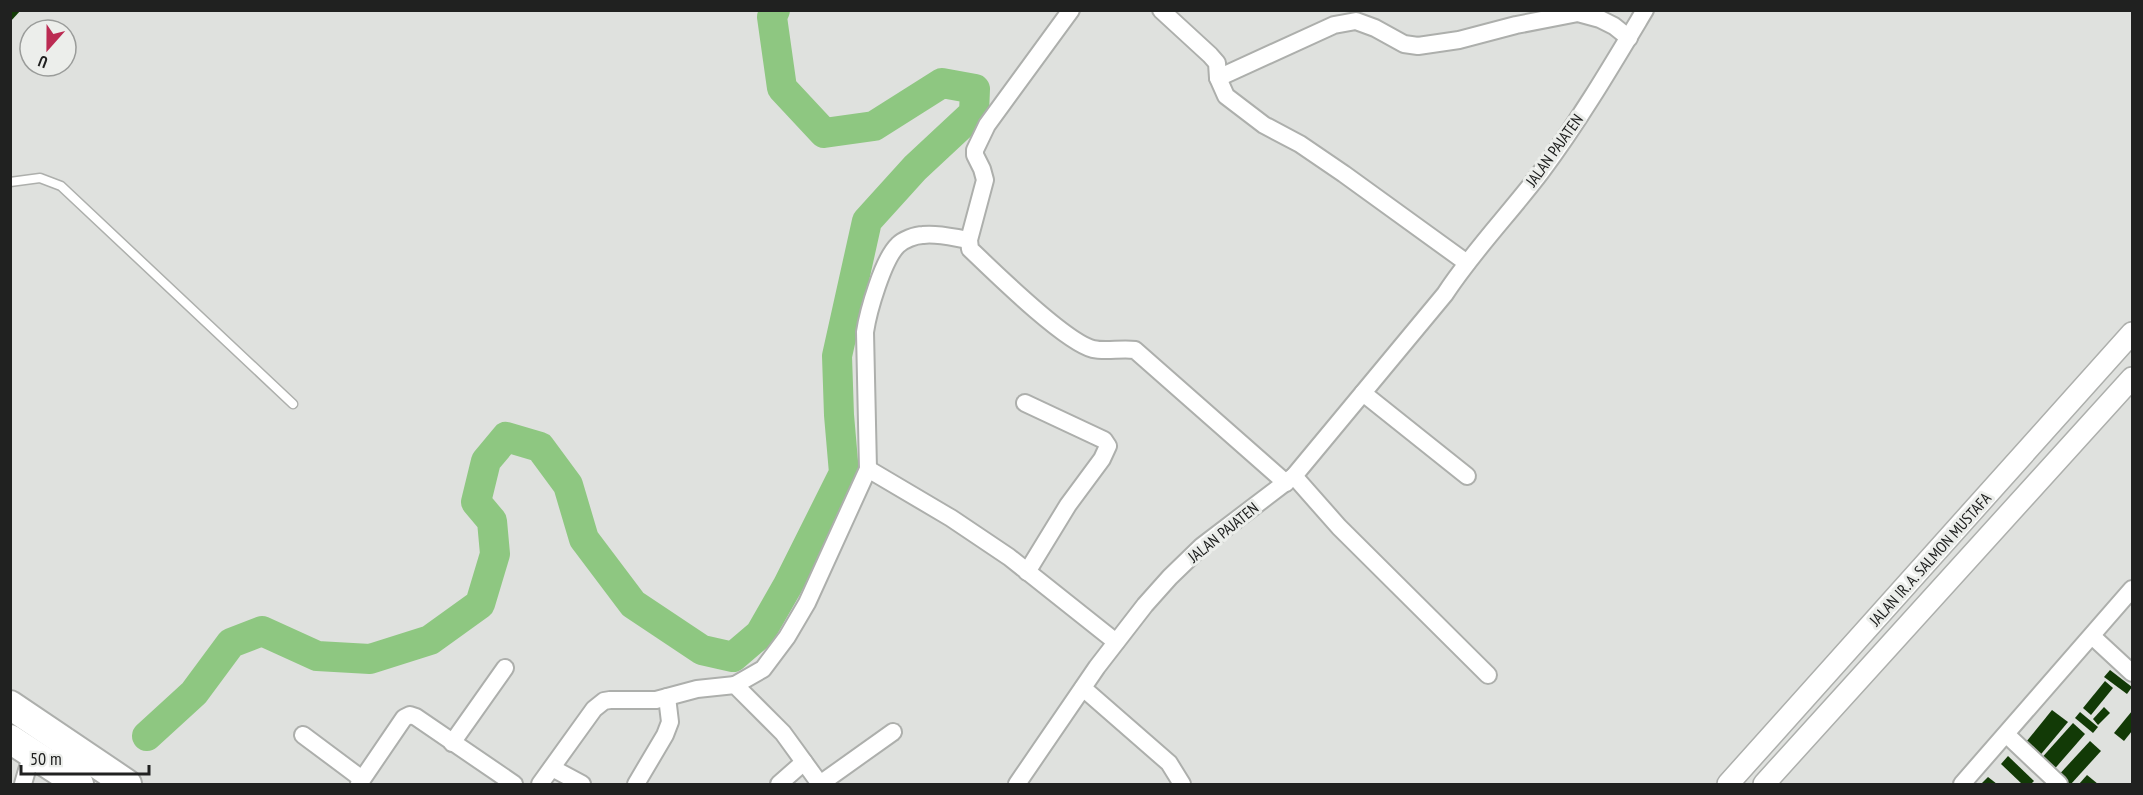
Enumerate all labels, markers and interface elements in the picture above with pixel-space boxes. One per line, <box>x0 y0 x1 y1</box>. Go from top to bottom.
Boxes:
north arrow <box>18 18 78 78</box>
text: U <box>35 51 50 73</box>
street label: JALAN PAJATEN <box>1520 110 1587 191</box>
street label: JALAN IR. A. SALMON MUSTAFA <box>1864 488 1995 630</box>
street label: JALAN PAJATEN <box>1183 498 1262 567</box>
scale bar <box>21 738 148 776</box>
text: 50 m <box>30 747 62 770</box>

